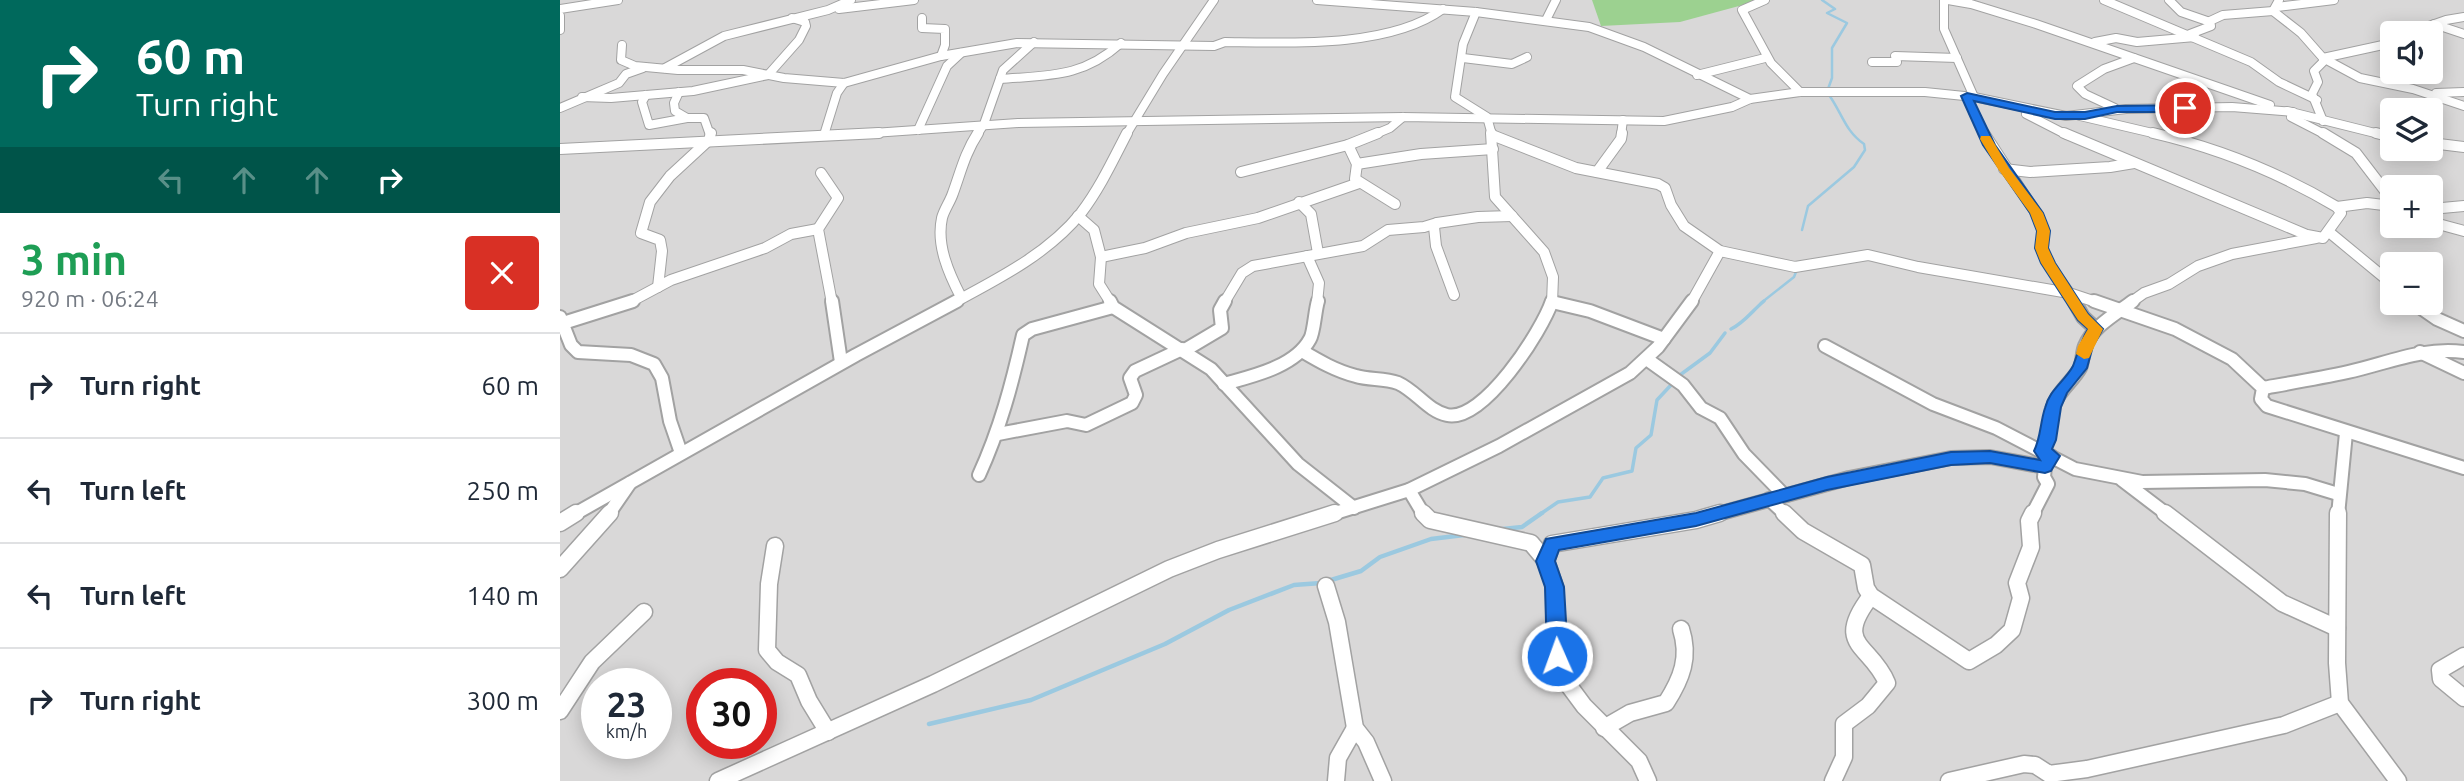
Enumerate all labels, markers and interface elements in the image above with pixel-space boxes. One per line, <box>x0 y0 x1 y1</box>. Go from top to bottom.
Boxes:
map controls <box>2380 21 2443 315</box>
button: sound <box>2380 21 2443 84</box>
icon: right <box>21 28 112 119</box>
text: 60 m <box>136 28 245 83</box>
pin <box>2155 78 2215 138</box>
text: Turn right <box>136 86 278 122</box>
icon: arrive <box>2166 89 2204 127</box>
button: layers <box>2380 98 2443 161</box>
icon: left <box>152 161 190 199</box>
icon: ahead <box>225 161 263 199</box>
icon: ahead <box>298 161 336 199</box>
icon: right <box>371 161 409 199</box>
button: + <box>2380 175 2443 238</box>
text: 3 min <box>21 236 127 283</box>
button: close <box>465 236 539 310</box>
button: − <box>2380 252 2443 315</box>
text: 920 m · 06:24 <box>21 286 159 311</box>
icon: right <box>21 367 59 405</box>
text: Turn right <box>80 371 201 400</box>
text: 60 m <box>481 371 539 400</box>
icon: left <box>21 472 59 510</box>
text: Turn left <box>80 476 186 505</box>
text: 250 m <box>467 476 539 505</box>
icon: left <box>21 577 59 615</box>
text: Turn left <box>80 581 186 610</box>
text: 140 m <box>467 581 539 610</box>
position arrow <box>1520 619 1594 693</box>
speed limit sign: 30 <box>686 668 777 759</box>
icon: right <box>21 682 59 720</box>
text: 23 <box>607 684 646 724</box>
text: Turn right <box>80 686 201 715</box>
text: 300 m <box>467 686 539 715</box>
text: km/h <box>606 721 647 741</box>

